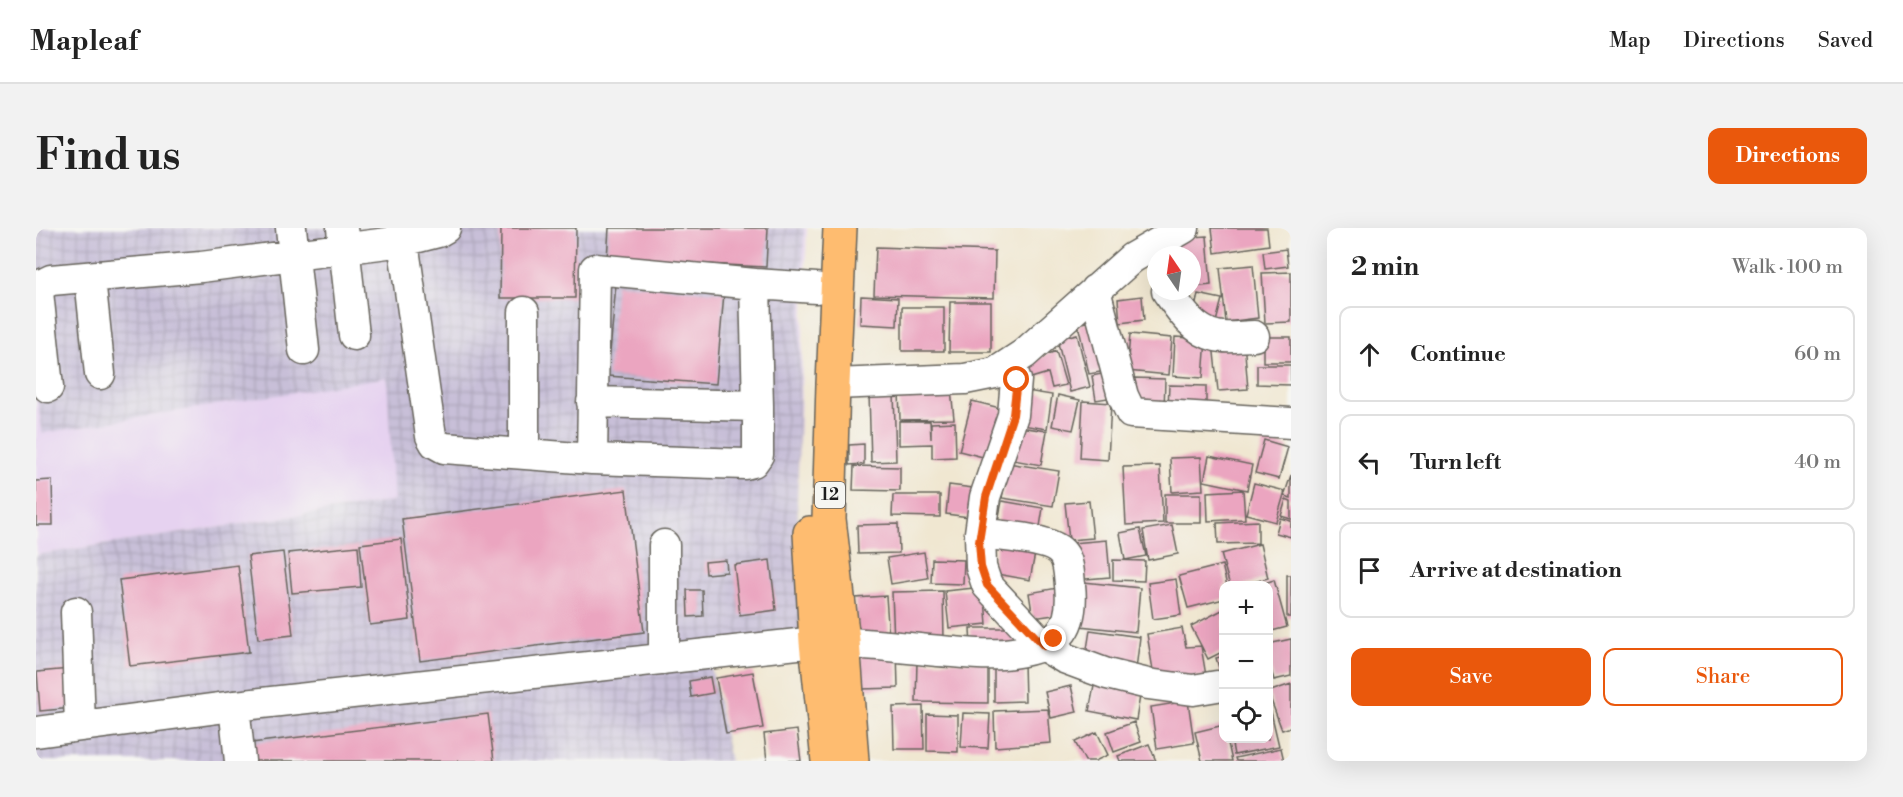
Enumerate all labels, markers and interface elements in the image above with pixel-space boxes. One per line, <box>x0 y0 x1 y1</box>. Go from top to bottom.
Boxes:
text: Mapleaf <box>30 24 138 59</box>
text: Map <box>1609 28 1651 54</box>
text: Directions <box>1684 28 1785 54</box>
text: Saved <box>1818 28 1873 54</box>
button: Directions <box>1708 128 1867 184</box>
text: Find us <box>36 130 180 183</box>
north arrow <box>1147 246 1201 300</box>
text: 2 min <box>1351 251 1419 283</box>
text: Walk · 100 m <box>1732 255 1843 280</box>
icon: ahead <box>1353 338 1386 371</box>
text: Continue <box>1410 341 1506 368</box>
text: 60 m <box>1794 342 1841 367</box>
route start <box>1003 366 1029 392</box>
icon: left <box>1353 446 1386 479</box>
text: Turn left <box>1410 449 1501 476</box>
text: 40 m <box>1794 450 1841 475</box>
road number: 12 <box>815 482 845 508</box>
icon: arrive <box>1353 554 1386 587</box>
text: Arrive at destination <box>1410 557 1622 584</box>
map controls <box>1219 581 1273 743</box>
button: + <box>1219 581 1273 635</box>
route end <box>1040 625 1066 651</box>
button: − <box>1219 635 1273 689</box>
button: Save <box>1351 648 1591 706</box>
button: Share <box>1603 648 1843 706</box>
button: locate <box>1219 689 1273 743</box>

